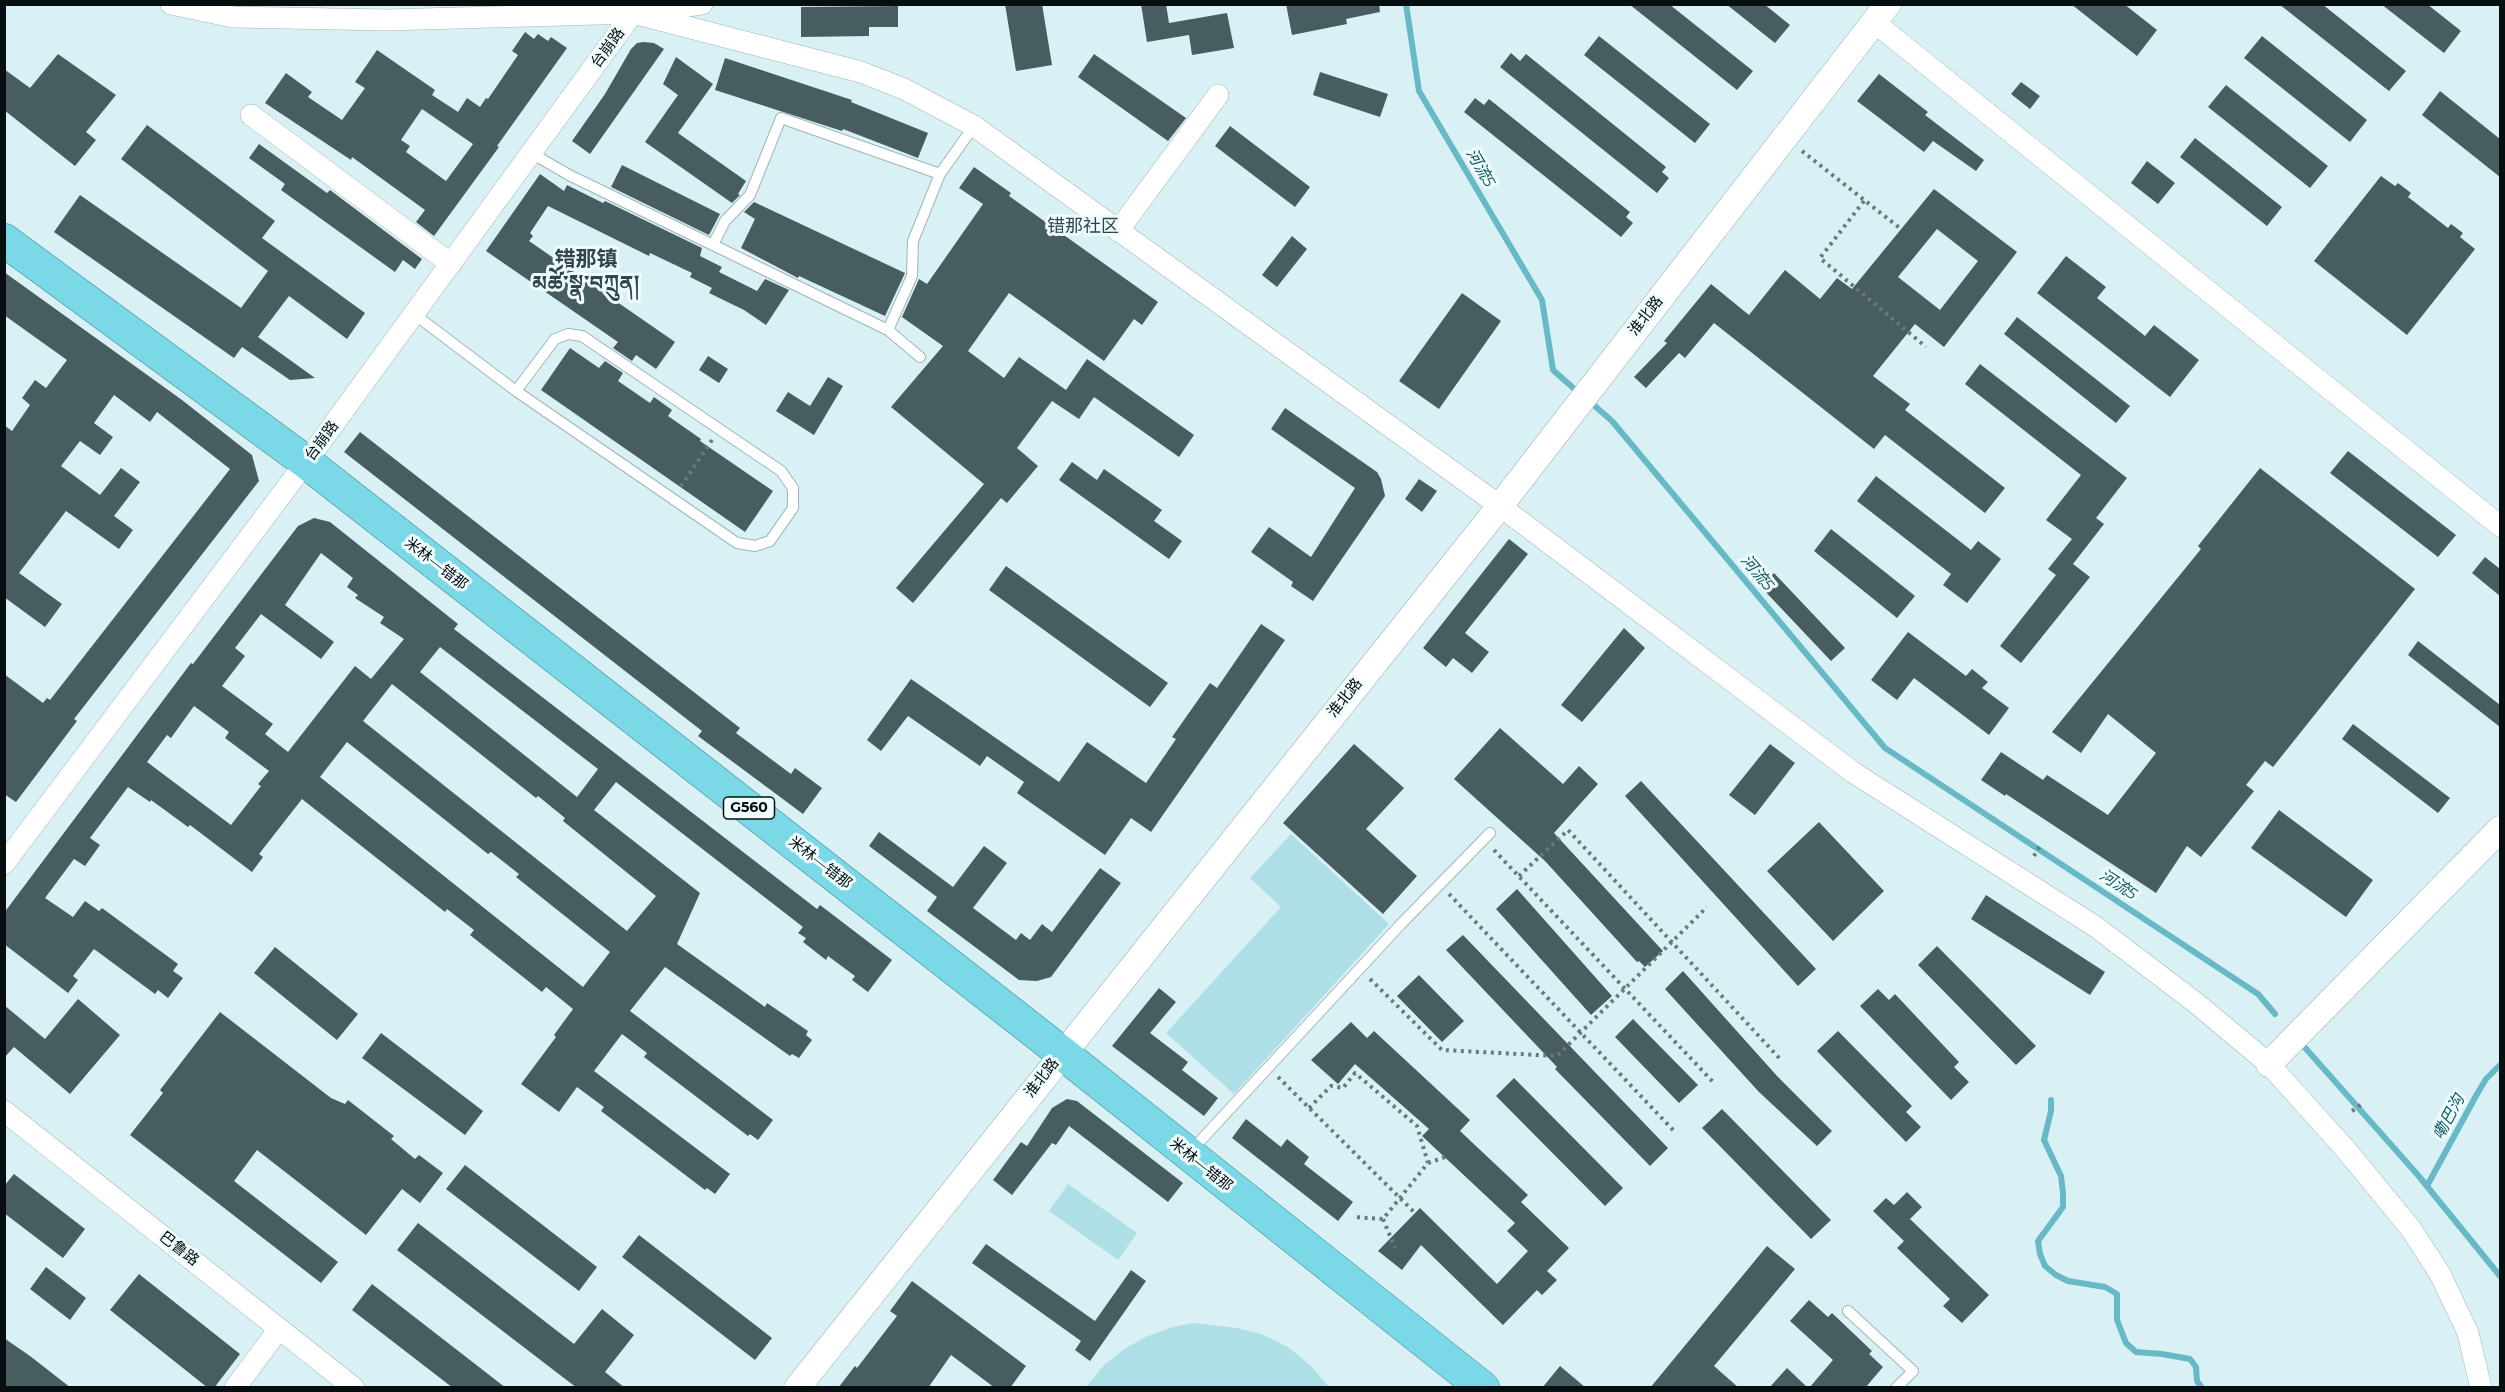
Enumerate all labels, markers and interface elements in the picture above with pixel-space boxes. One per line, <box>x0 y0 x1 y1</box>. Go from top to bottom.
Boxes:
street label: 台崩路 <box>587 25 629 71</box>
water label: 河流5 <box>1461 145 1499 191</box>
district label: 错那社区 <box>1047 216 1119 238</box>
district label: 错那镇 མཚོ་སྣ་བཀྲུན། <box>532 247 640 297</box>
street label: 淮北路 <box>1625 293 1667 339</box>
street label: 台崩路 <box>301 418 343 464</box>
street label: 米林—错那 <box>401 534 471 594</box>
water label: 河流5 <box>1736 551 1778 595</box>
street label: 淮北路 <box>1324 675 1366 721</box>
road number: G560 <box>724 797 774 819</box>
street label: 米林—错那 <box>785 833 855 893</box>
water label: 河流5 <box>2096 866 2140 904</box>
street label: 淮北路 <box>1021 1055 1063 1101</box>
water label: 嘞巴沟 <box>2429 1091 2469 1143</box>
street label: 米林—错那 <box>1166 1134 1236 1196</box>
street label: 巴鲁路 <box>156 1228 202 1270</box>

